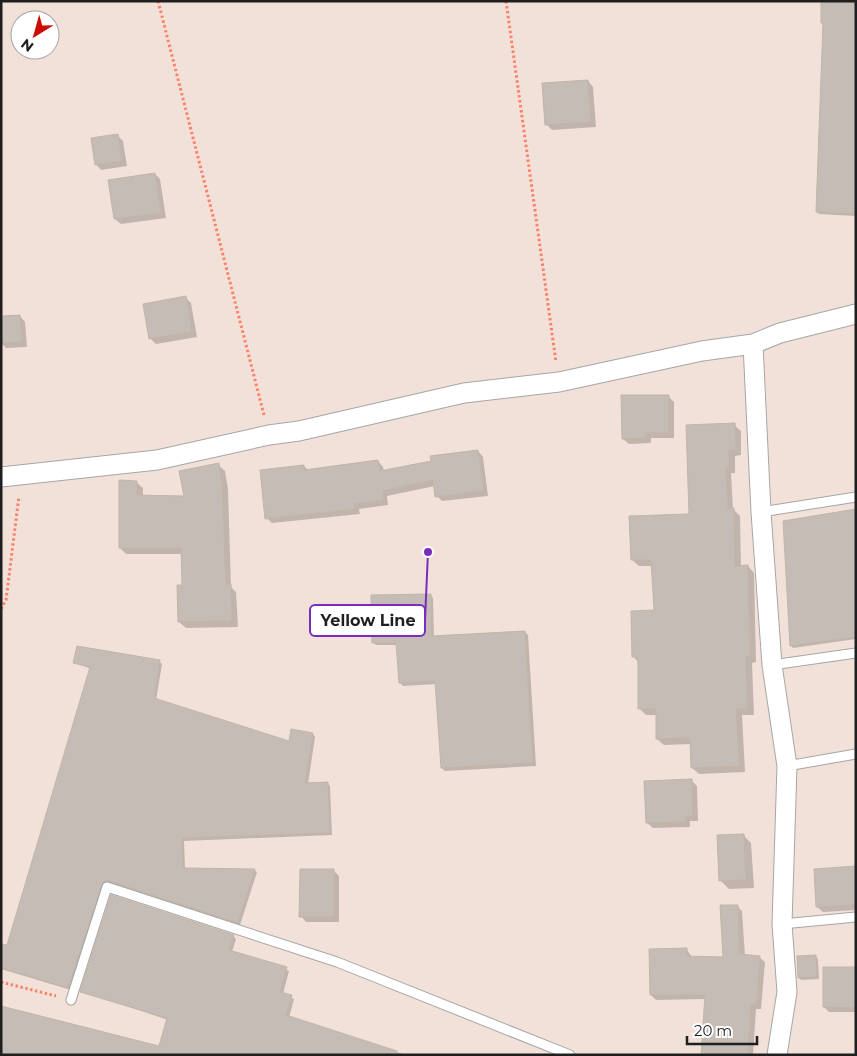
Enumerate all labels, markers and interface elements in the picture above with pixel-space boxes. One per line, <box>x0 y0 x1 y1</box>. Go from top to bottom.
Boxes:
north arrow <box>10 10 60 60</box>
text: N <box>17 35 37 56</box>
callout: Yellow Line <box>310 605 425 636</box>
text: Yellow Line <box>319 611 416 630</box>
scale bar <box>687 1014 757 1046</box>
text: 20 m <box>694 1021 732 1040</box>

